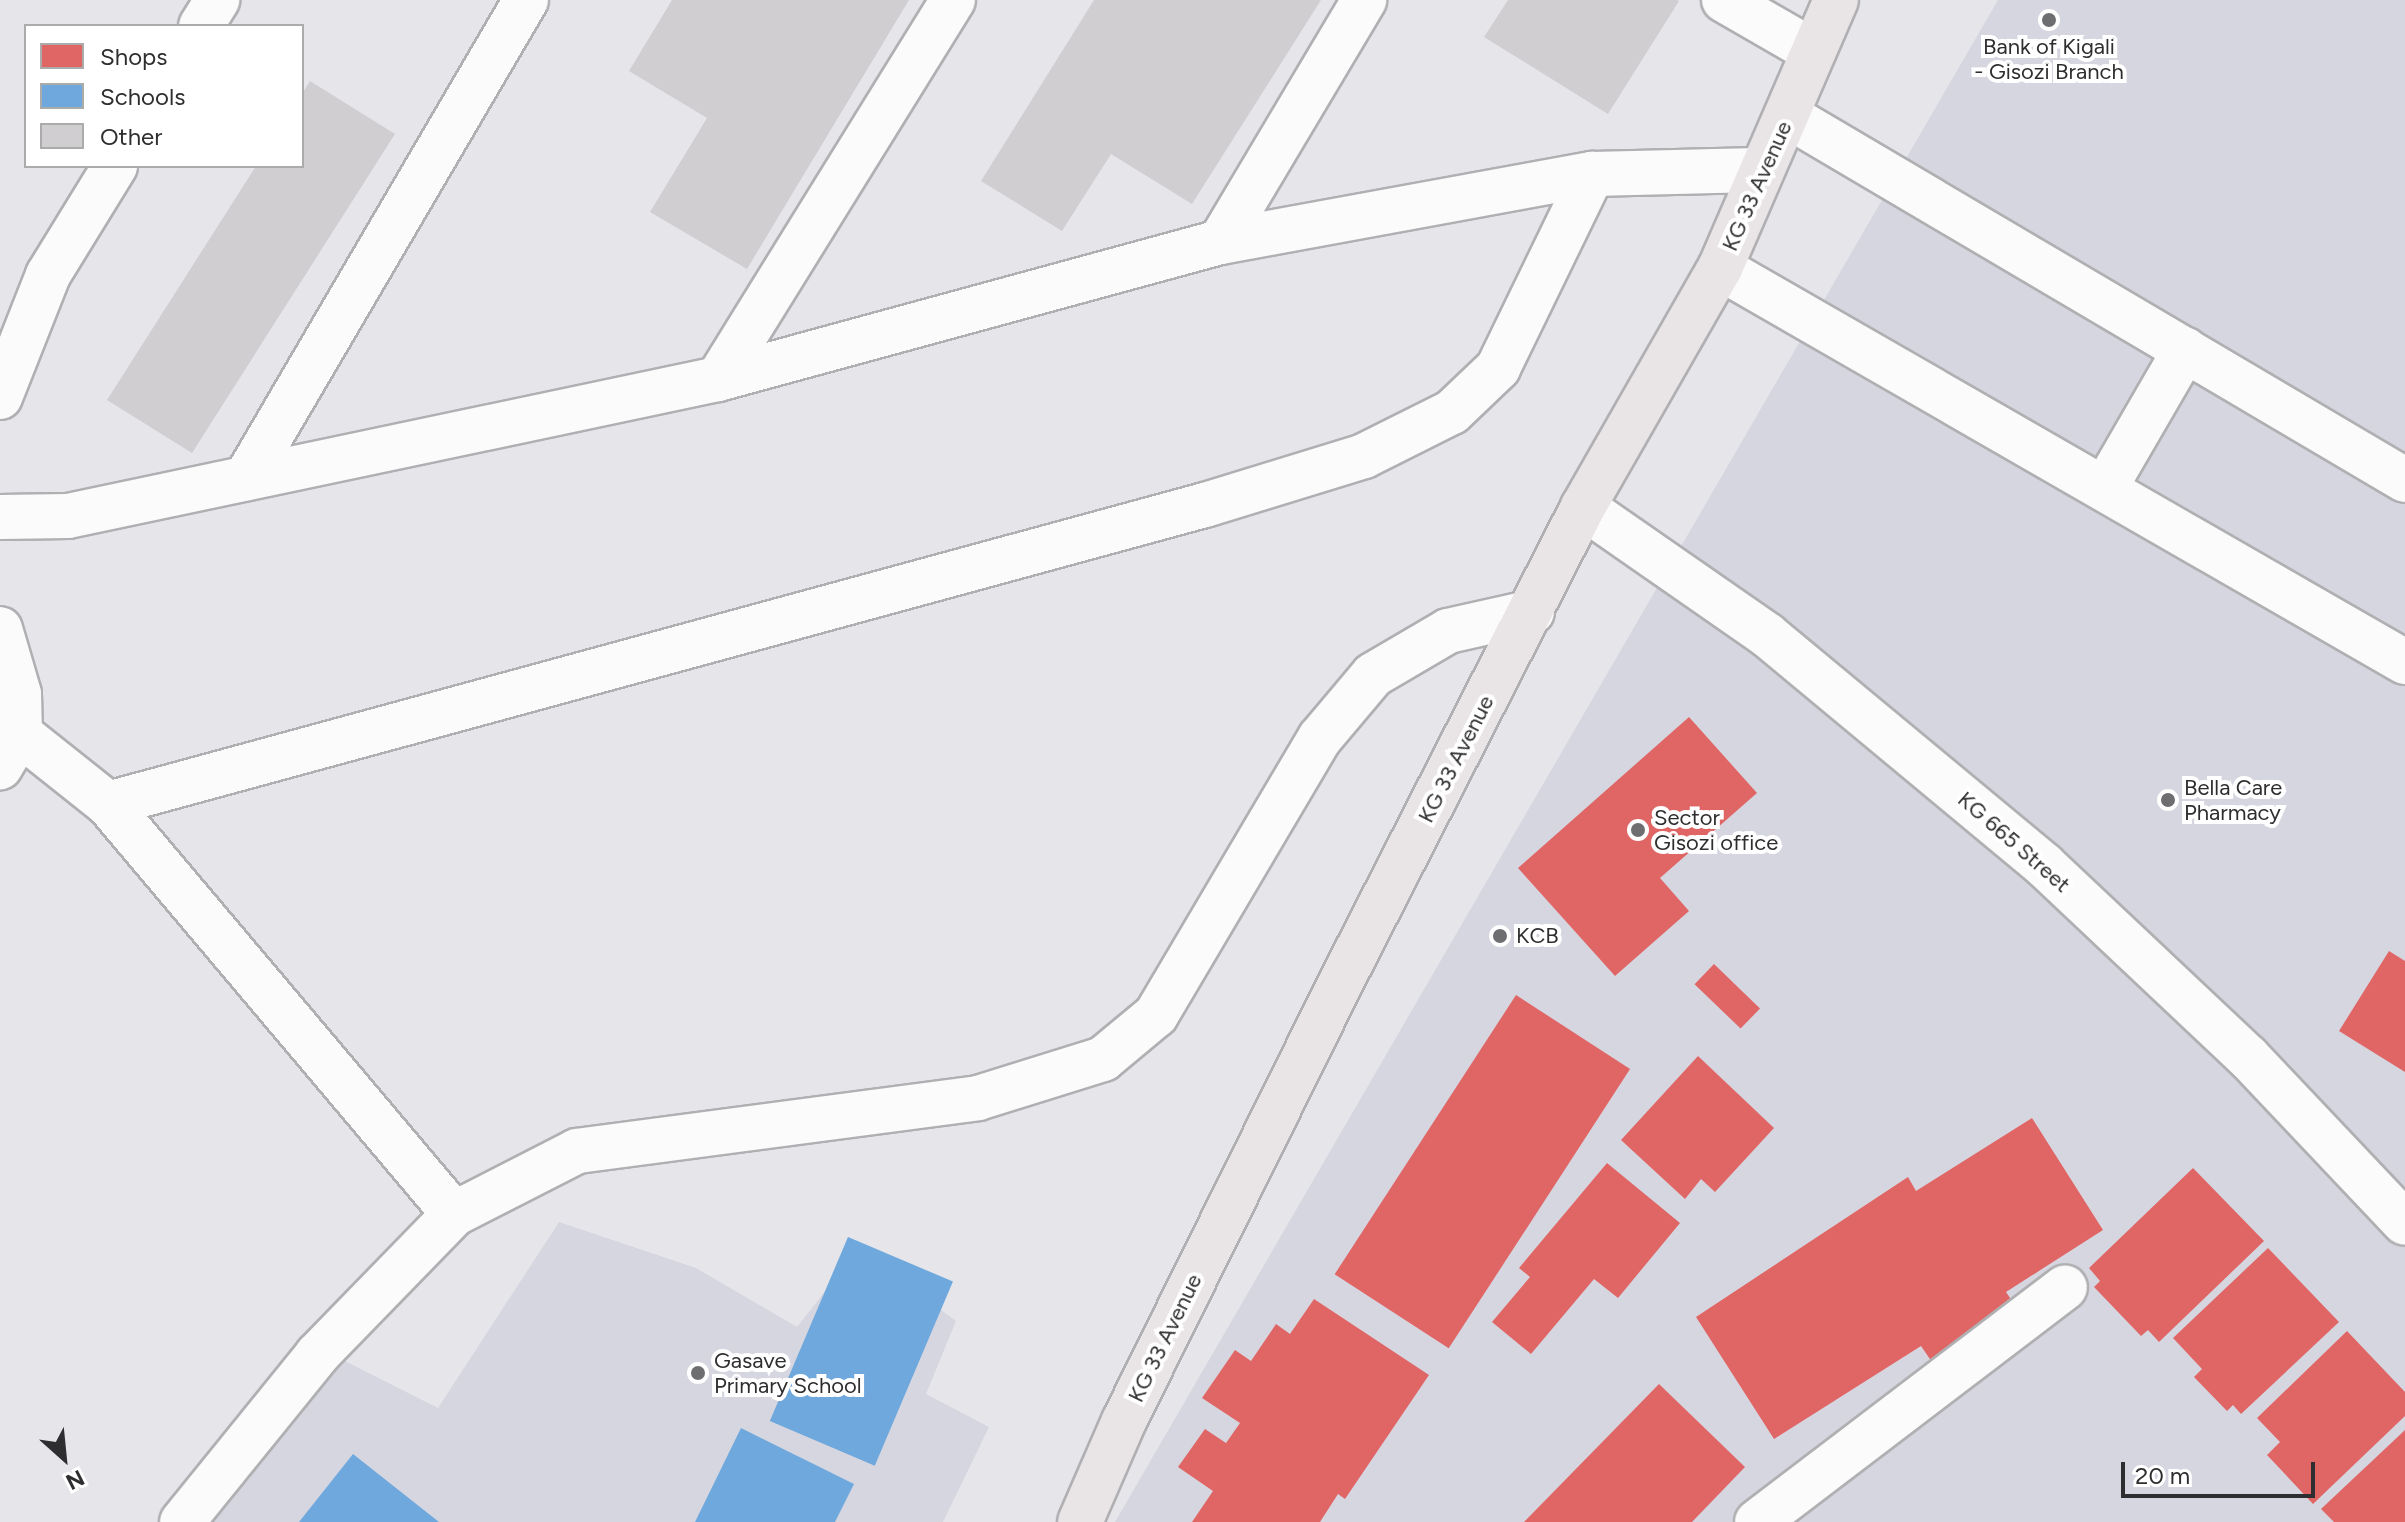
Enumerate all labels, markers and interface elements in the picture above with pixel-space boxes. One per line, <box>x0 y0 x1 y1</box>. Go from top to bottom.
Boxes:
marker: Bank of Kigali - Gisozi Branch <box>2040 11 2058 29</box>
legend <box>24 24 304 168</box>
place label: Bank of Kigali - Gisozi Branch <box>1974 33 2124 84</box>
text: Shops <box>100 42 167 71</box>
text: Schools <box>100 82 185 111</box>
street label: KG 33 Avenue <box>1717 117 1797 255</box>
text: Other <box>100 122 162 151</box>
street label: KG 33 Avenue <box>1413 691 1499 827</box>
place label: Bella Care Pharmacy <box>2184 774 2282 826</box>
street label: KG 665 Street <box>1952 786 2076 898</box>
marker: Bella Care Pharmacy <box>2159 791 2177 809</box>
place label: Sector Gisozi office <box>1654 804 1778 856</box>
marker: Sector Gisozi office <box>1629 821 1647 839</box>
place label: KCB <box>1516 923 1559 949</box>
marker: KCB <box>1491 927 1509 945</box>
street label: KG 33 Avenue <box>1123 1270 1207 1406</box>
place label: Gasave Primary School <box>714 1347 862 1398</box>
marker: Gasave Primary School <box>689 1364 707 1382</box>
north arrow <box>24 1418 104 1498</box>
scale bar <box>2125 1446 2319 1496</box>
text: 20 m <box>2135 1461 2190 1490</box>
text: N <box>61 1464 89 1496</box>

